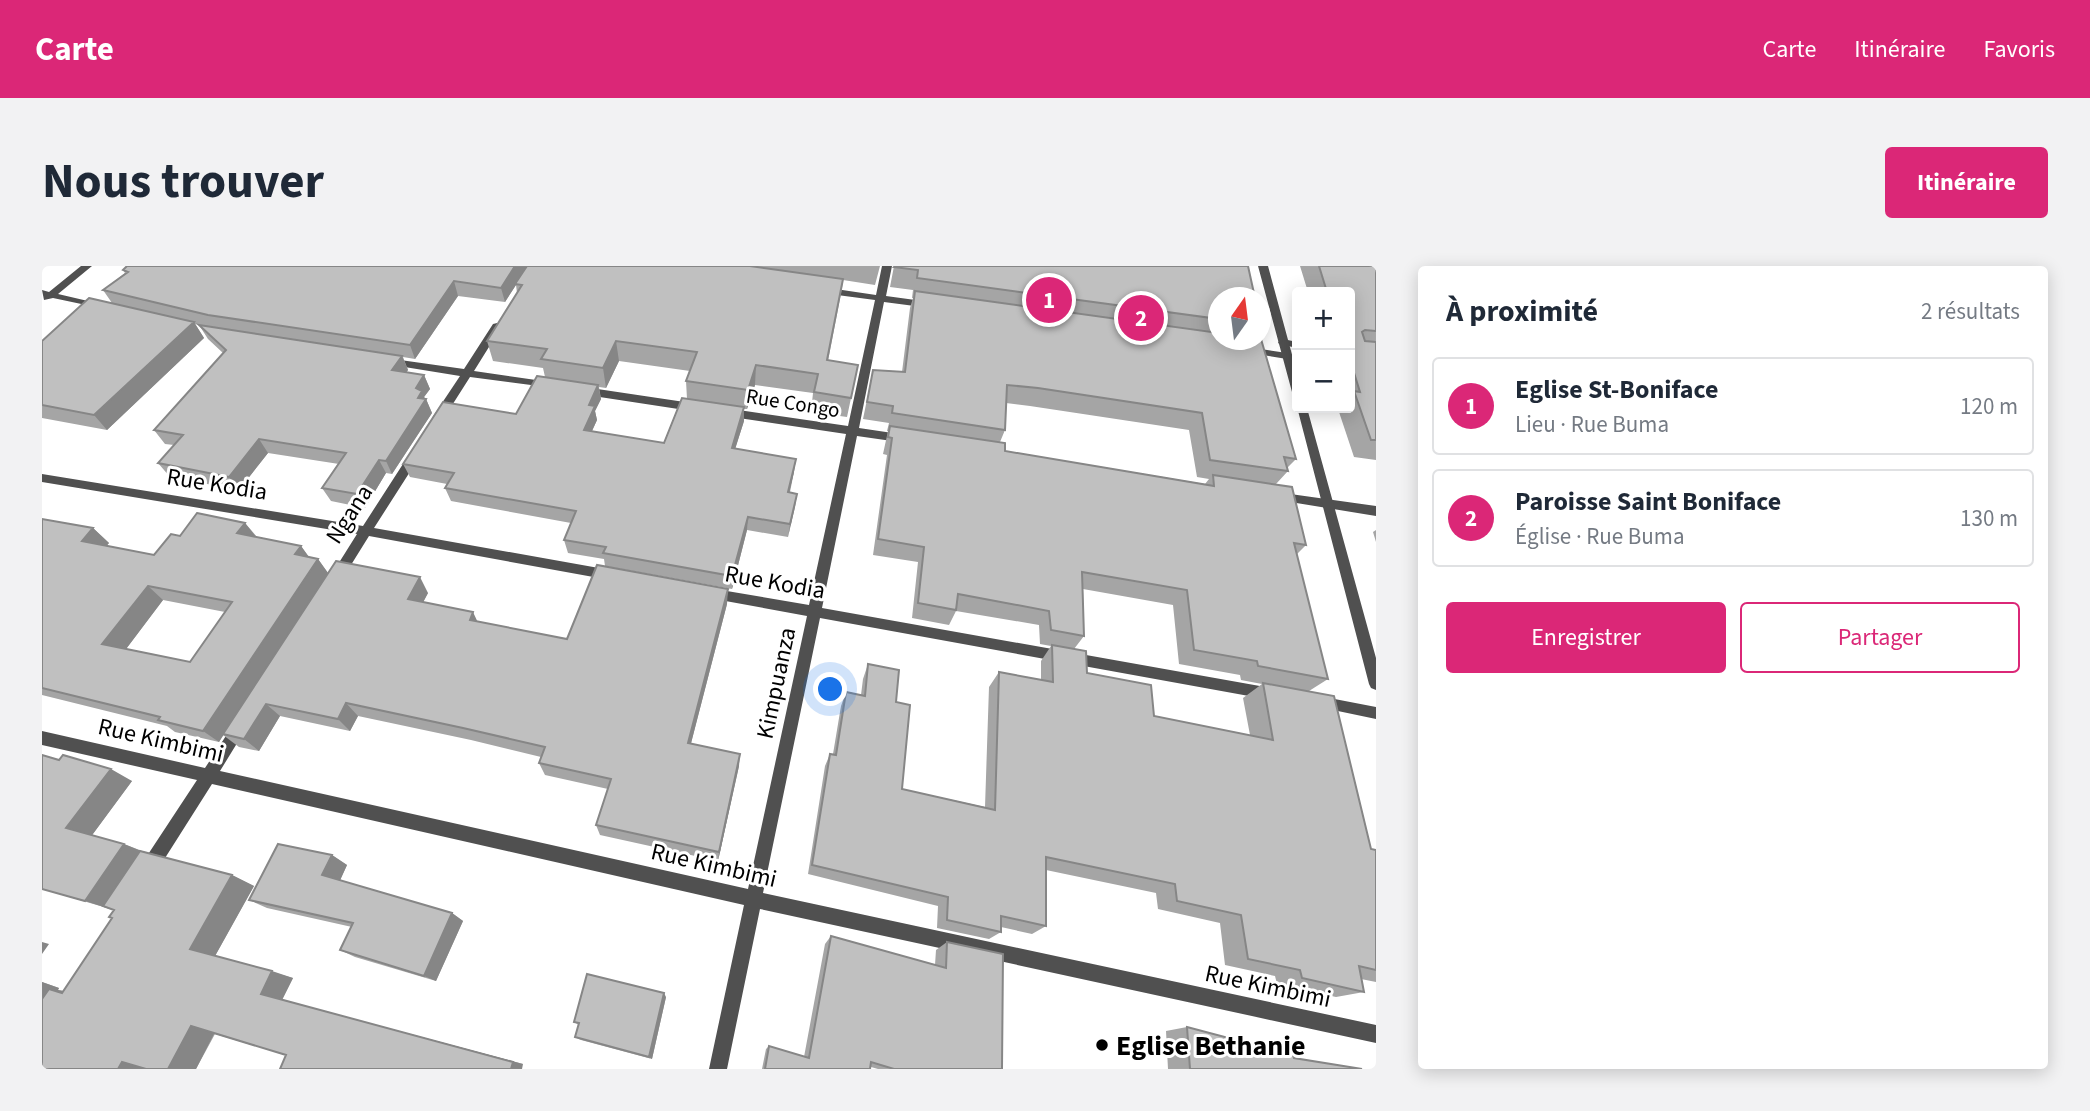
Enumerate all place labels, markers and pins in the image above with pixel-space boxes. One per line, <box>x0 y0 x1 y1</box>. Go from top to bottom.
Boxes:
pin: 1 <box>1026 274 1072 326</box>
pin: 2 <box>1118 292 1164 344</box>
place label: Eglise Bethanie <box>1116 1026 1305 1066</box>
marker: Eglise Bethanie <box>1094 1037 1110 1053</box>

